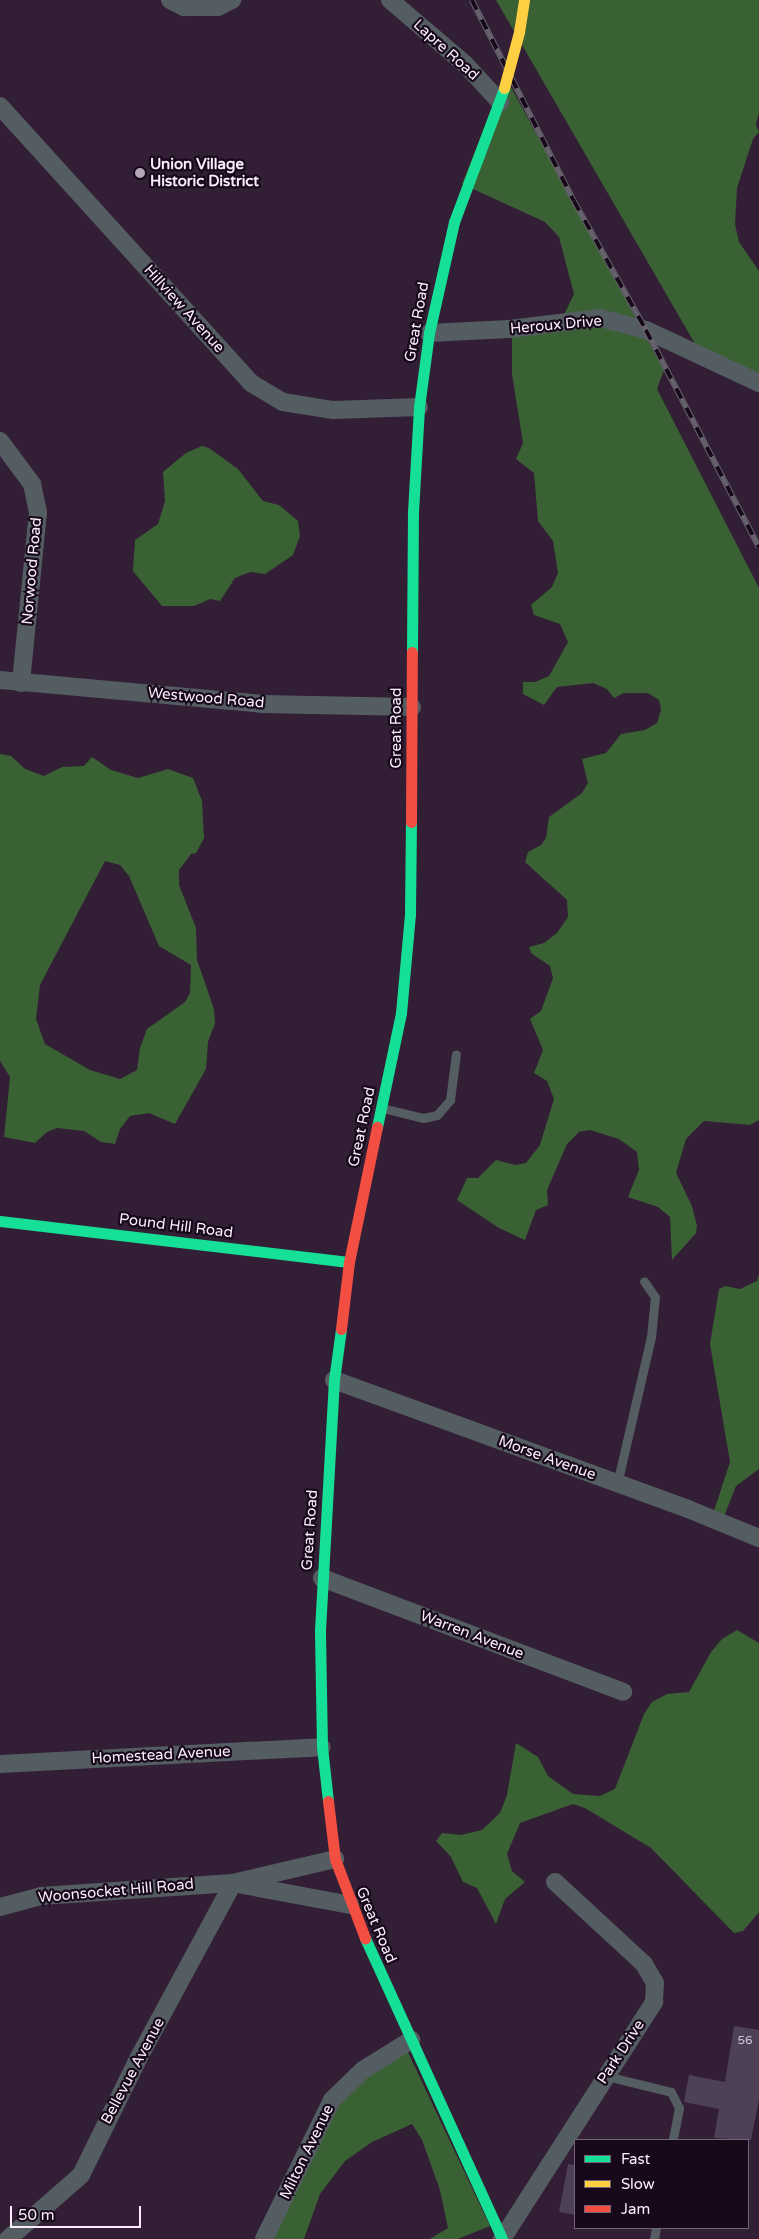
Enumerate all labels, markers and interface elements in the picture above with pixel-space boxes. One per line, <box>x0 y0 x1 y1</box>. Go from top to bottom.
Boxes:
street label: Lapre Road <box>409 16 483 84</box>
place label: Union Village Historic District <box>150 155 259 190</box>
marker: Union Village Historic District <box>134 167 146 179</box>
street label: Hillview Avenue <box>140 261 228 357</box>
street label: Great Road <box>401 281 433 363</box>
street label: Heroux Drive <box>509 312 603 338</box>
street label: Norwood Road <box>18 517 46 625</box>
street label: Westwood Road <box>147 684 265 712</box>
street label: Great Road <box>388 688 406 768</box>
street label: Great Road <box>345 1086 379 1168</box>
street label: Pound Hill Road <box>118 1210 234 1242</box>
street label: Morse Avenue <box>496 1432 598 1484</box>
street label: Great Road <box>298 1489 322 1571</box>
street label: Warren Avenue <box>418 1607 526 1663</box>
street label: Homestead Avenue <box>91 1742 231 1768</box>
street label: Woonsocket Hill Road <box>37 1875 195 1907</box>
street label: Great Road <box>352 1884 400 1966</box>
street label: Bellevue Avenue <box>97 2015 169 2127</box>
street label: Park Drive <box>594 2017 648 2087</box>
house number: 56 <box>737 2034 753 2048</box>
street label: Milton Avenue <box>276 2102 338 2202</box>
legend <box>574 2139 749 2229</box>
text: Fast <box>621 2150 650 2168</box>
text: Slow <box>621 2175 655 2193</box>
scale bar <box>12 2196 144 2228</box>
text: Jam <box>621 2200 650 2218</box>
text: 50 m <box>18 2206 55 2224</box>

